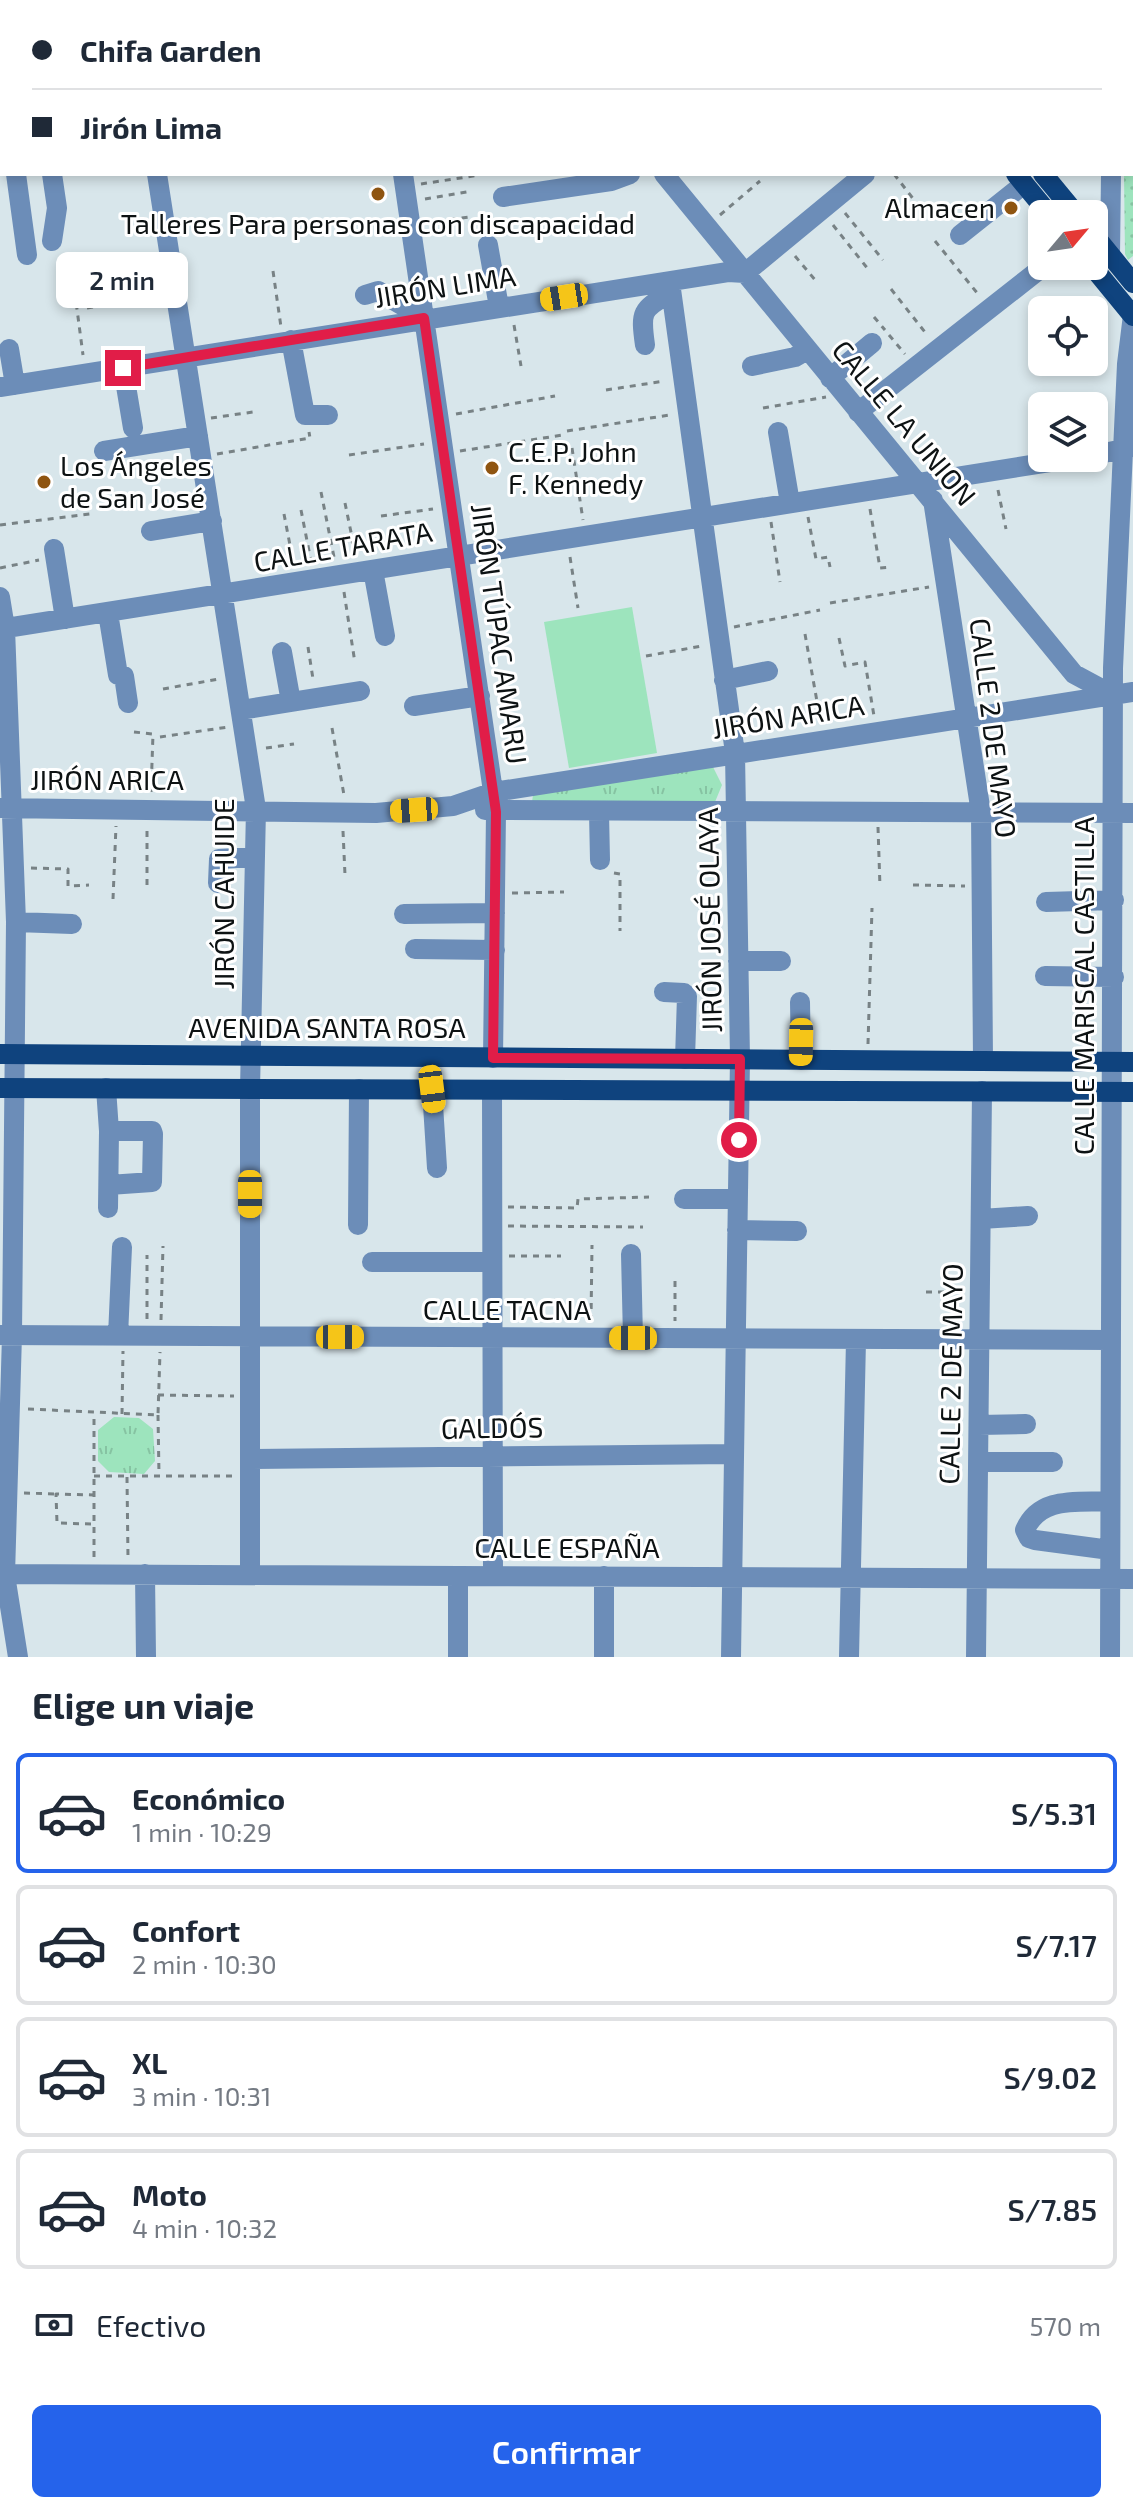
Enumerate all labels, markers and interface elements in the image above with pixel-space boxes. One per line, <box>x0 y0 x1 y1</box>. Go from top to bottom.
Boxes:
text: Chifa Garden <box>80 32 262 68</box>
text: Jirón Lima <box>80 109 222 145</box>
marker: Talleres Para personas con discapacidad <box>369 185 387 203</box>
place label: Almacen <box>885 190 995 224</box>
marker: Almacen <box>1002 199 1020 217</box>
north arrow <box>1028 200 1108 280</box>
map controls <box>1028 200 1108 472</box>
place label: Talleres Para personas con discapacidad <box>121 206 635 240</box>
callout: 2 min <box>57 252 189 308</box>
street label: JIRÓN LIMA <box>372 258 518 314</box>
text: 2 min <box>89 264 155 295</box>
car <box>538 281 590 313</box>
button: locate <box>1028 296 1108 376</box>
street label: CALLE LA UNION <box>826 333 984 512</box>
route end <box>105 350 141 386</box>
button: layers <box>1028 392 1108 472</box>
place label: C.E.P. John F. Kennedy <box>508 434 643 500</box>
place label: Los Ángeles de San José <box>60 448 212 514</box>
marker: C.E.P. John F. Kennedy <box>483 459 501 477</box>
marker: Los Ángeles de San José <box>35 473 53 491</box>
street label: JIRÓN TÚPAC AMARU <box>465 501 535 766</box>
street label: CALLE TARATA <box>251 513 435 578</box>
street label: CALLE 2 DE MAYO <box>964 616 1024 840</box>
street label: JIRÓN ARICA <box>709 687 867 745</box>
street label: JIRÓN ARICA <box>30 762 184 796</box>
car <box>389 796 439 824</box>
street label: JIRÓN CAHUIDE <box>206 798 240 990</box>
street label: JIRÓN JOSÉ OLAYA <box>690 807 728 1033</box>
street label: CALLE MARISCAL CASTILLA <box>1066 816 1100 1155</box>
street label: AVENIDA SANTA ROSA <box>188 1010 466 1044</box>
car <box>789 1018 813 1066</box>
car <box>417 1064 447 1114</box>
route start <box>721 1122 757 1158</box>
car <box>238 1170 262 1218</box>
street label: CALLE 2 DE MAYO <box>931 1263 969 1485</box>
street label: CALLE TACNA <box>423 1292 592 1326</box>
car <box>316 1325 364 1349</box>
car <box>609 1326 657 1350</box>
street label: GALDÓS <box>440 1409 543 1445</box>
street label: CALLE ESPAÑA <box>474 1530 660 1564</box>
text: Elige un viaje <box>32 1683 254 1726</box>
icon: car <box>36 1777 108 1849</box>
text: Económico <box>132 1780 285 1816</box>
text: S/5.31 <box>1011 1795 1097 1831</box>
text: 1 min · 10:29 <box>132 1816 272 1847</box>
icon: car <box>36 1909 108 1981</box>
text: Confort <box>132 1912 240 1948</box>
text: S/7.17 <box>1015 1927 1097 1963</box>
text: 2 min · 10:30 <box>132 1948 277 1979</box>
icon: car <box>36 2041 108 2113</box>
text: XL <box>132 2044 167 2080</box>
text: S/9.02 <box>1003 2059 1097 2095</box>
text: 3 min · 10:31 <box>132 2080 271 2111</box>
icon: car <box>36 2173 108 2245</box>
text: Moto <box>132 2176 207 2212</box>
text: S/7.85 <box>1007 2191 1097 2227</box>
text: 4 min · 10:32 <box>132 2212 277 2243</box>
icon: cash <box>32 2303 76 2347</box>
text: Efectivo <box>96 2307 206 2343</box>
text: 570 m <box>1029 2310 1101 2341</box>
button: Confirmar <box>32 2405 1101 2497</box>

